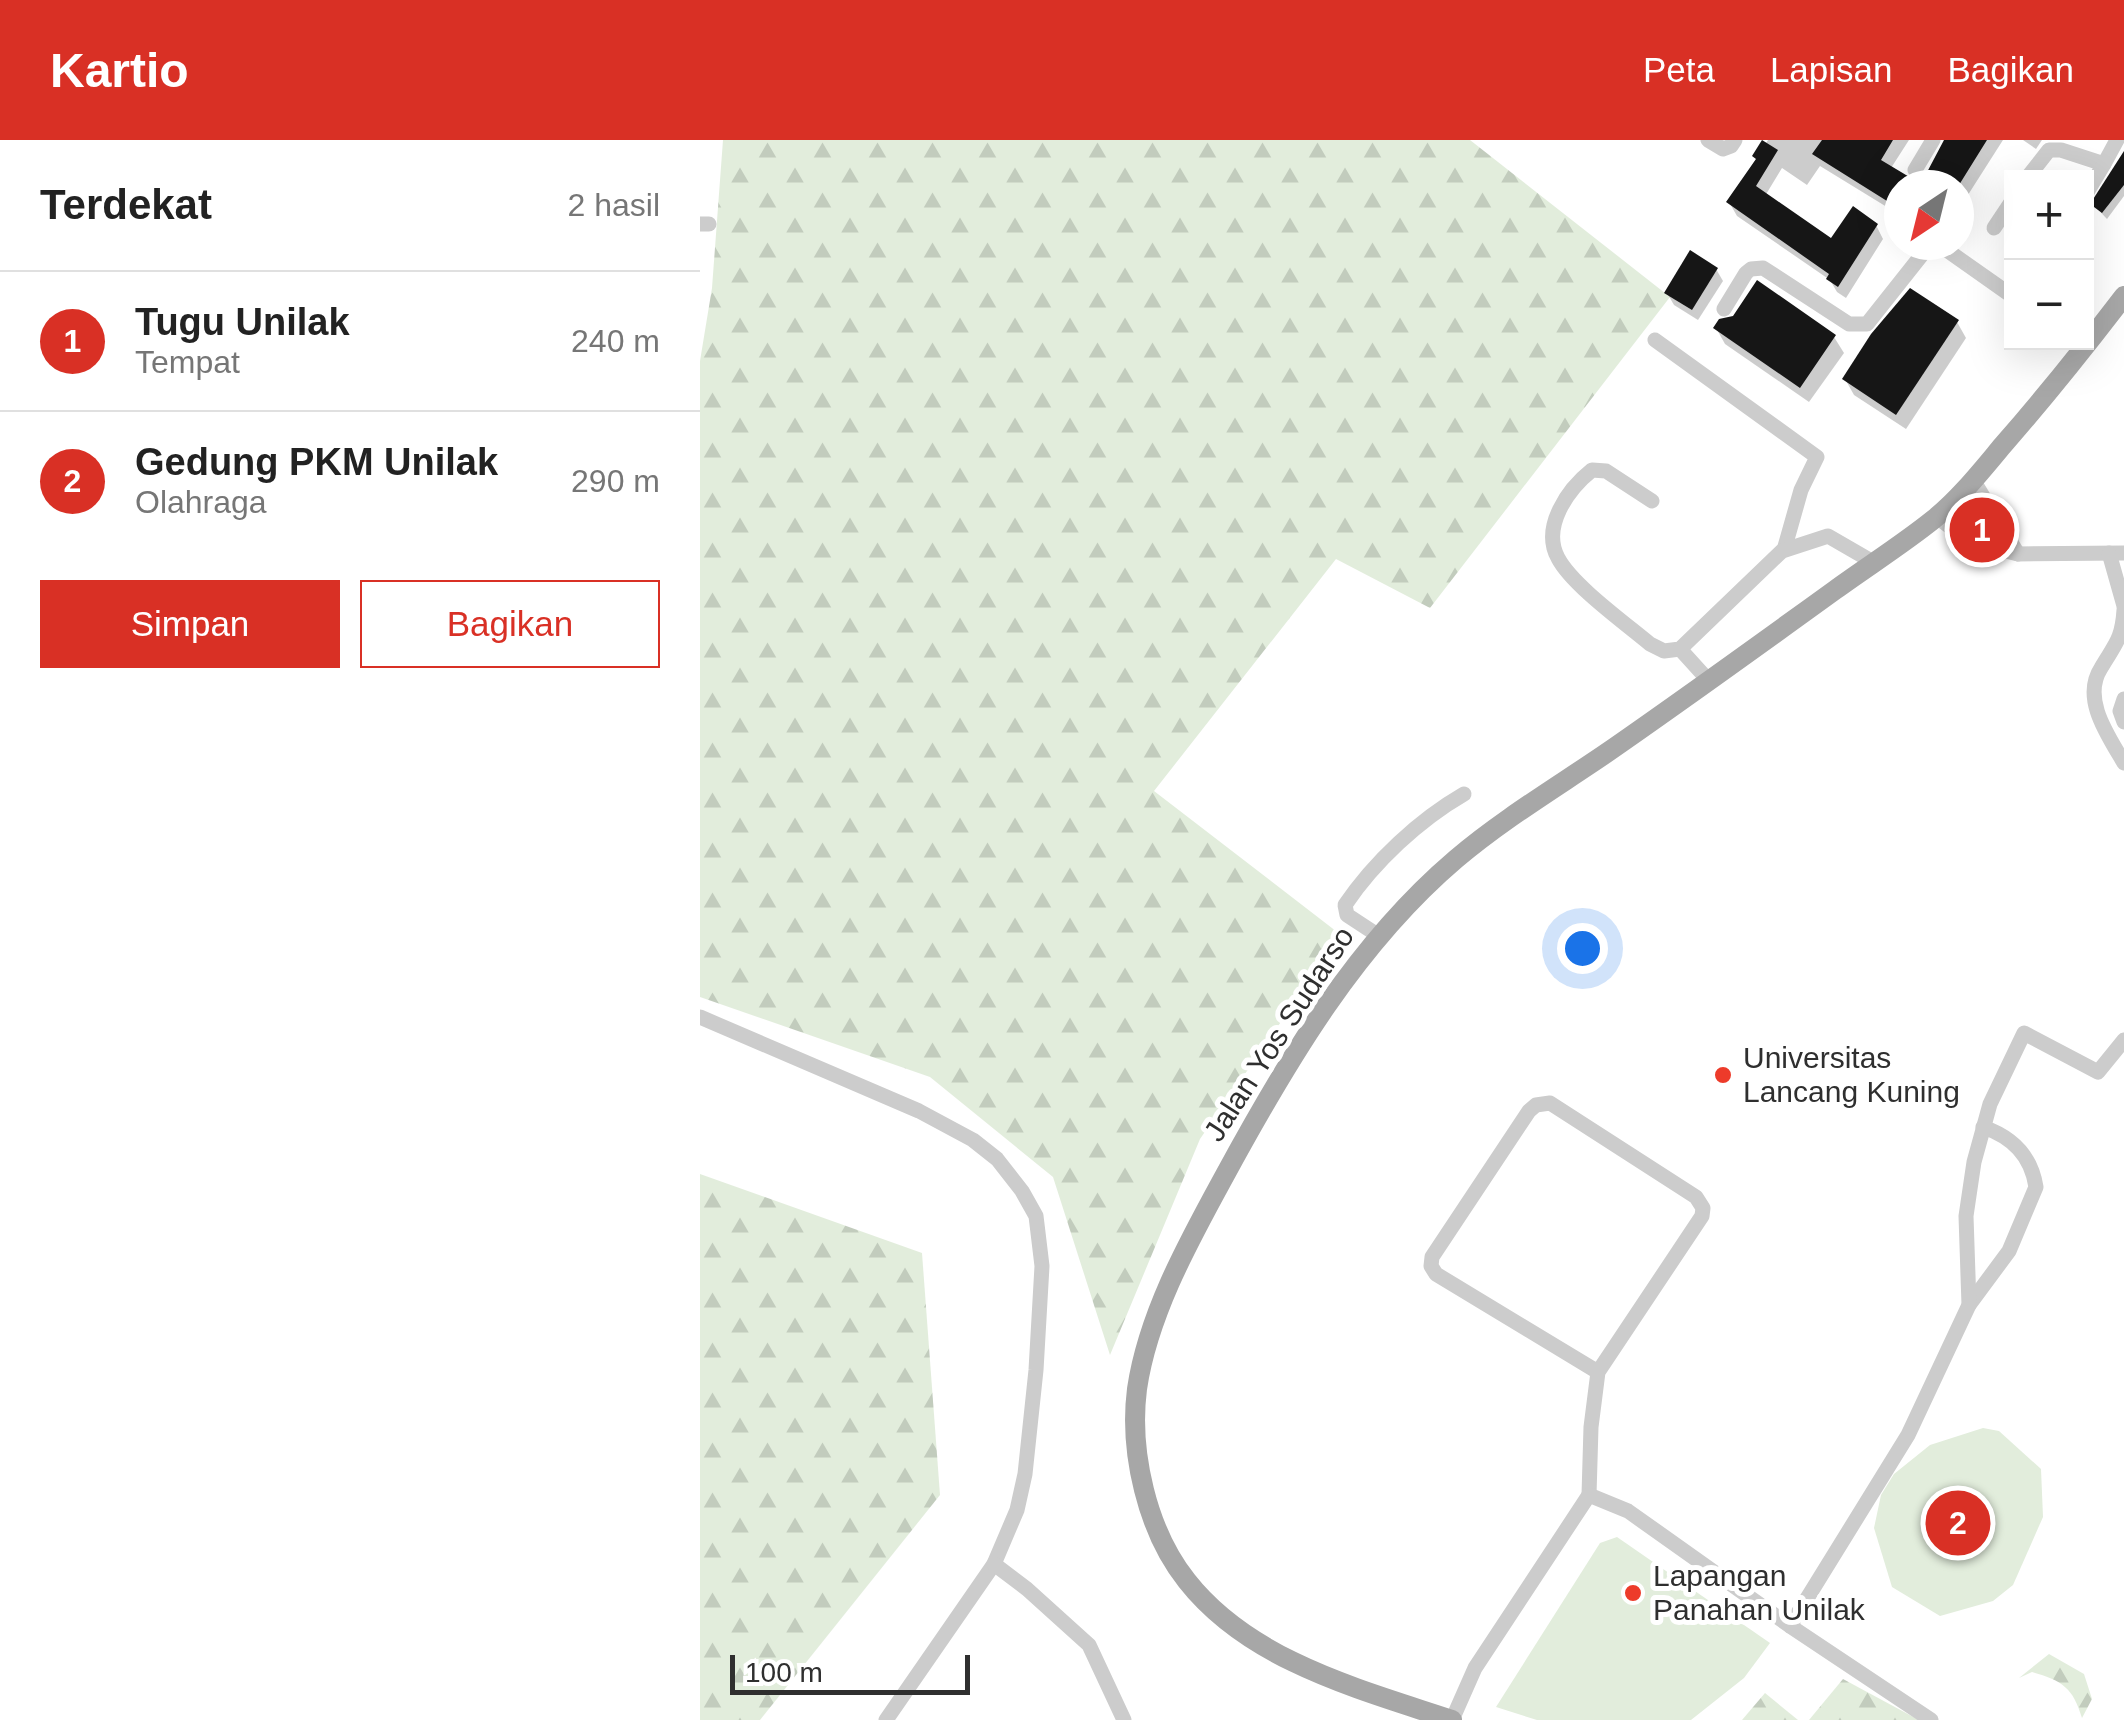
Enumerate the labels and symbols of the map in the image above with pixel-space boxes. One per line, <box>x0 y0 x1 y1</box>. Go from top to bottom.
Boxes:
north arrow <box>1884 170 1974 260</box>
pin: 1 <box>1950 492 2014 568</box>
street label: Jalan Yos Sudarso <box>1197 921 1360 1147</box>
your location <box>1557 923 1608 974</box>
place label: Universitas Lancang Kuning <box>1743 1041 1960 1108</box>
marker: Universitas Lancang Kuning <box>1712 1064 1734 1086</box>
pin: 2 <box>1926 1486 1990 1560</box>
place label: Lapangan Panahan Unilak <box>1653 1559 1866 1626</box>
marker: Lapangan Panahan Unilak <box>1622 1582 1644 1604</box>
scale bar <box>730 1650 970 1694</box>

